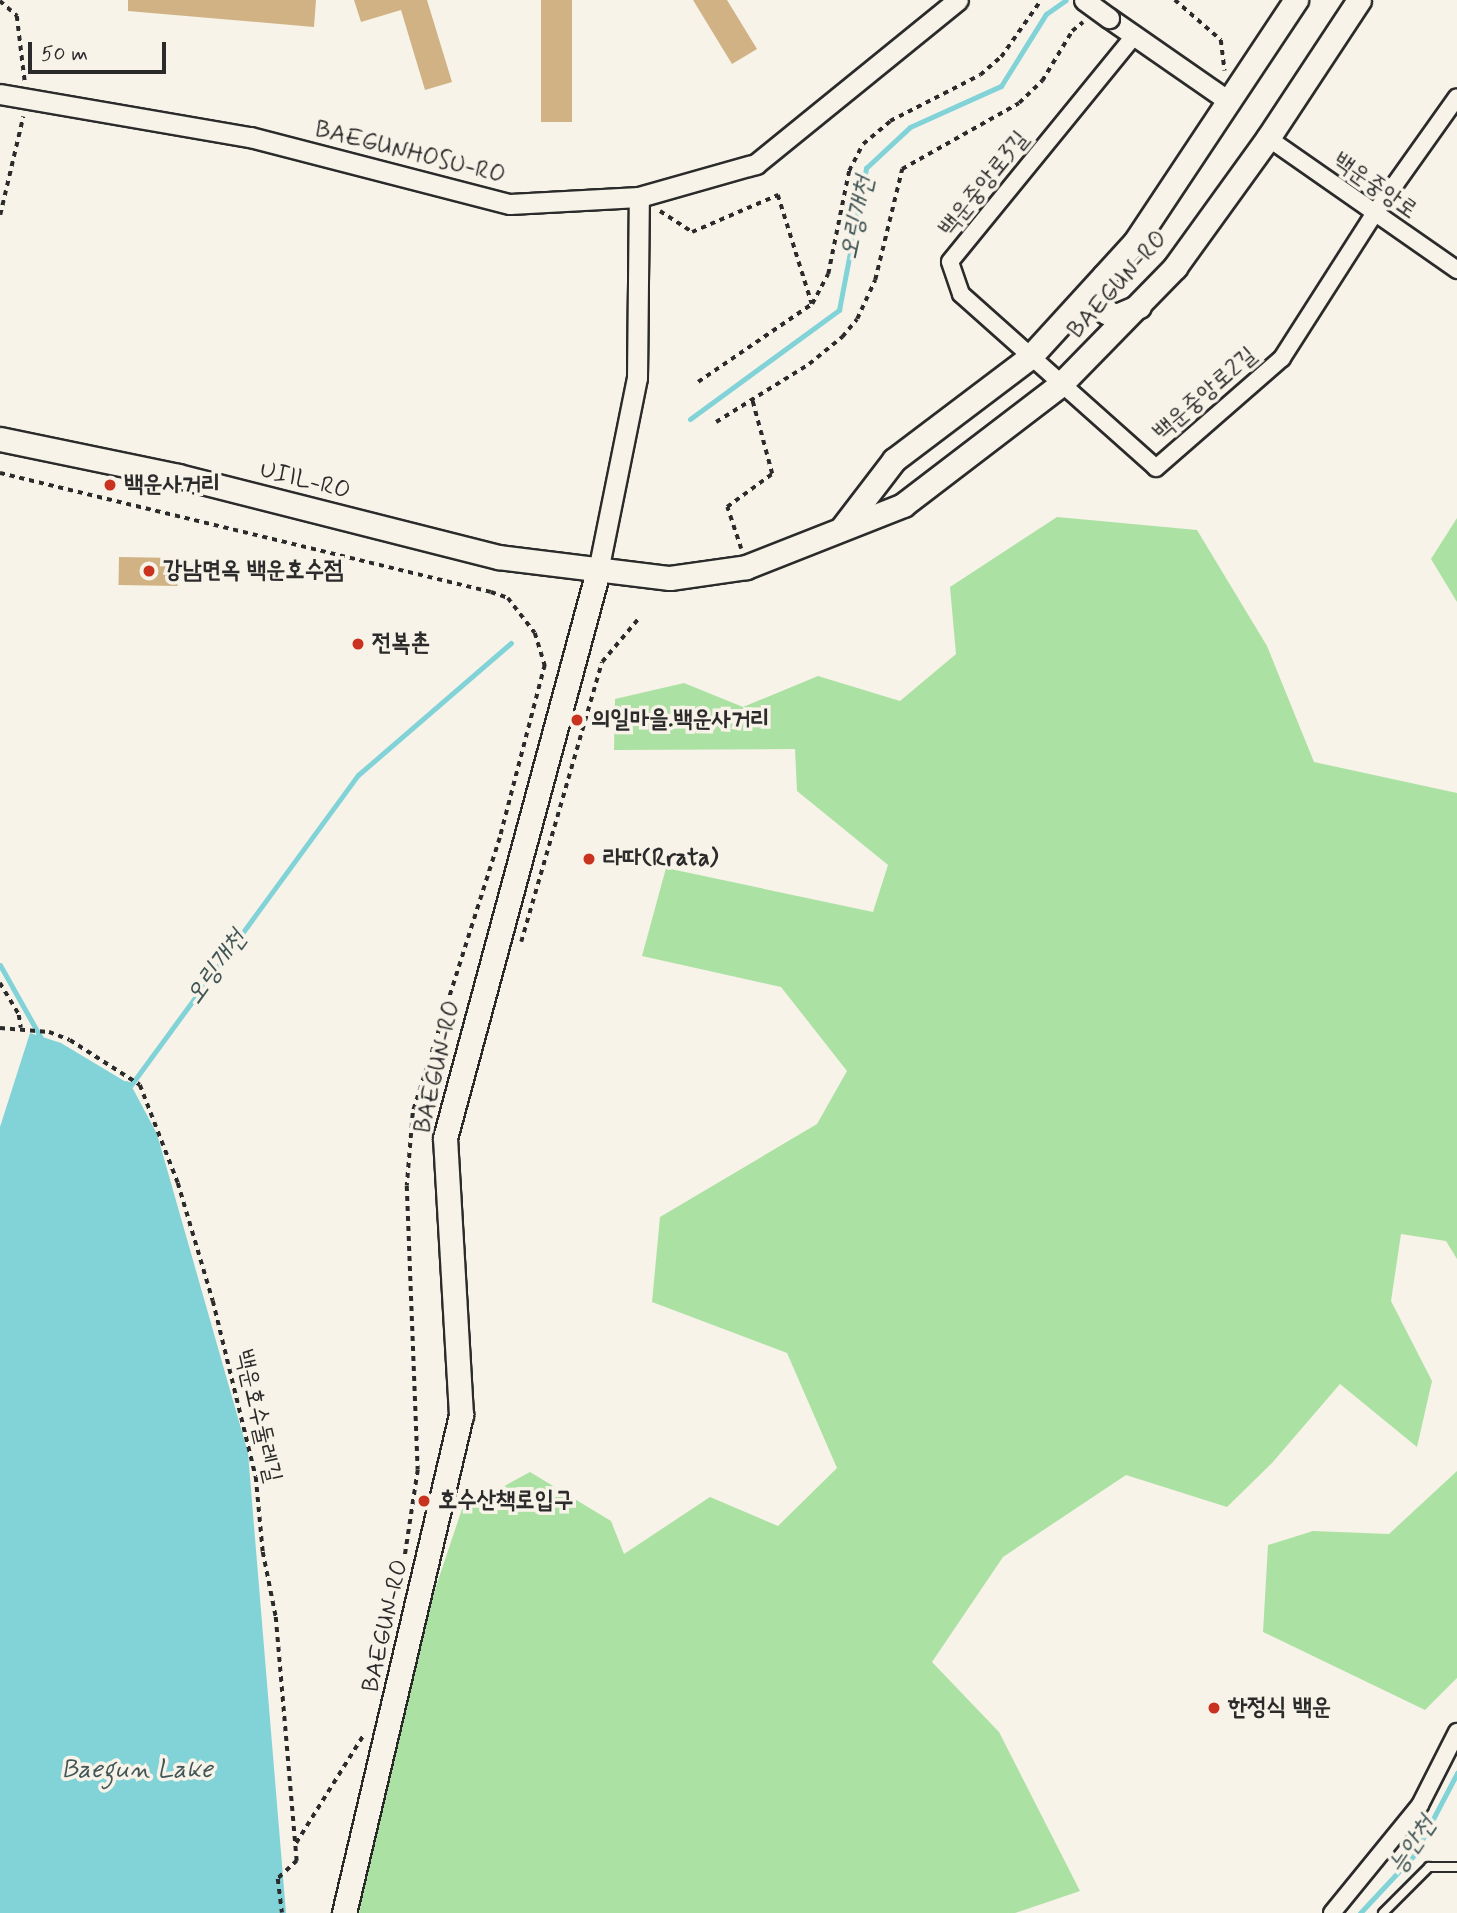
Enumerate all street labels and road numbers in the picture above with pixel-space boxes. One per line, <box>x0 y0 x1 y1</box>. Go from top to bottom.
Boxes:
street label: BAEGUNHOSU-RO <box>312 115 508 191</box>
street label: 백운중앙로3길 <box>933 126 1035 242</box>
street label: 백운중앙로 <box>1327 147 1423 225</box>
street label: BAEGUN-RO <box>1062 225 1174 345</box>
street label: 백운중앙로2길 <box>1147 341 1263 447</box>
street label: UIIL-RO <box>257 456 353 506</box>
street label: BAEGUN-RO <box>409 998 467 1136</box>
street label: 백운호수둘레길 <box>229 1347 287 1485</box>
street label: BAEGUN-RO <box>357 1557 415 1695</box>

